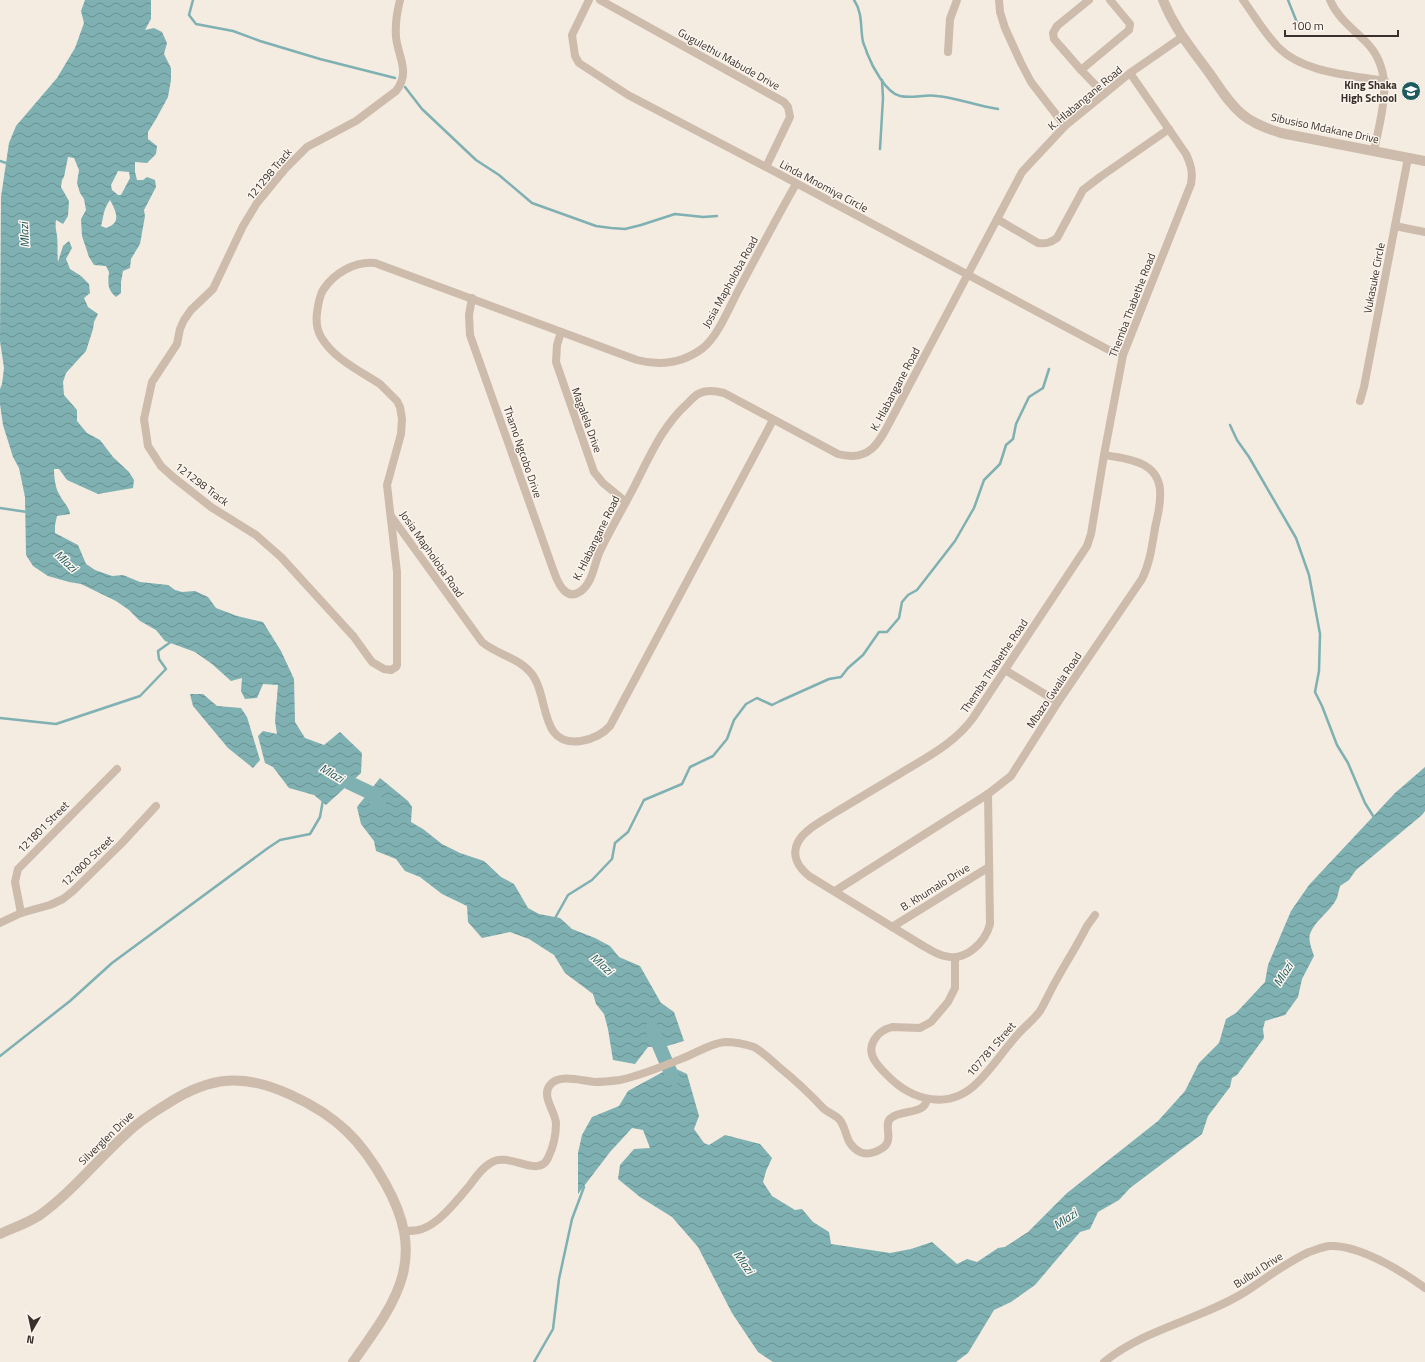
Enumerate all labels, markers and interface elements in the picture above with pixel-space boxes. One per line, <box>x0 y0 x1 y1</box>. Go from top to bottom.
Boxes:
scale bar <box>1285 12 1398 38</box>
text: 100 m <box>1291 16 1324 35</box>
street label: Gugulethu Mabude Drive <box>675 24 783 94</box>
street label: K. Hlabangane Road <box>1044 62 1126 134</box>
place label: King Shaka High School <box>1341 77 1397 106</box>
school or university icon: King Shaka High School <box>1400 80 1422 102</box>
street label: Sibusiso Mdakane Drive <box>1270 109 1381 147</box>
street label: 121298 Track <box>242 144 296 204</box>
street label: Linda Mnomiya Circle <box>777 156 871 216</box>
water label: Mlazi <box>14 220 34 248</box>
street label: Josia Mapholoba Road <box>698 233 762 331</box>
street label: Vukasuke Circle <box>1359 241 1389 315</box>
street label: Themba Thabethe Road <box>1105 251 1159 359</box>
street label: K. Hlabangane Road <box>866 344 924 434</box>
street label: Magalela Drive <box>568 385 606 455</box>
street label: Thamo Ngcobo Drive <box>500 404 546 501</box>
street label: 121298 Track <box>172 458 233 510</box>
street label: K. Hlabangane Road <box>569 493 624 583</box>
street label: Josia Mapholoba Road <box>396 507 468 601</box>
water label: Mlazi <box>50 545 83 578</box>
street label: Themba Thabethe Road <box>957 616 1032 716</box>
street label: Mbazo Gwala Road <box>1023 649 1085 731</box>
water label: Mlazi <box>316 758 349 788</box>
street label: 121801 Street <box>13 797 73 857</box>
street label: 121800 Street <box>57 832 117 890</box>
street label: B. Khumalo Drive <box>897 859 973 915</box>
water label: Mlazi <box>586 948 619 981</box>
water label: Mlazi <box>1268 957 1299 990</box>
street label: 107781 Street <box>963 1018 1019 1080</box>
street label: Silverglen Drive <box>75 1107 138 1169</box>
water label: Mlazi <box>1049 1203 1082 1234</box>
water label: Mlazi <box>729 1246 760 1279</box>
street label: Bulbul Drive <box>1230 1248 1286 1292</box>
north arrow <box>12 1310 52 1350</box>
text: N <box>25 1331 35 1348</box>

